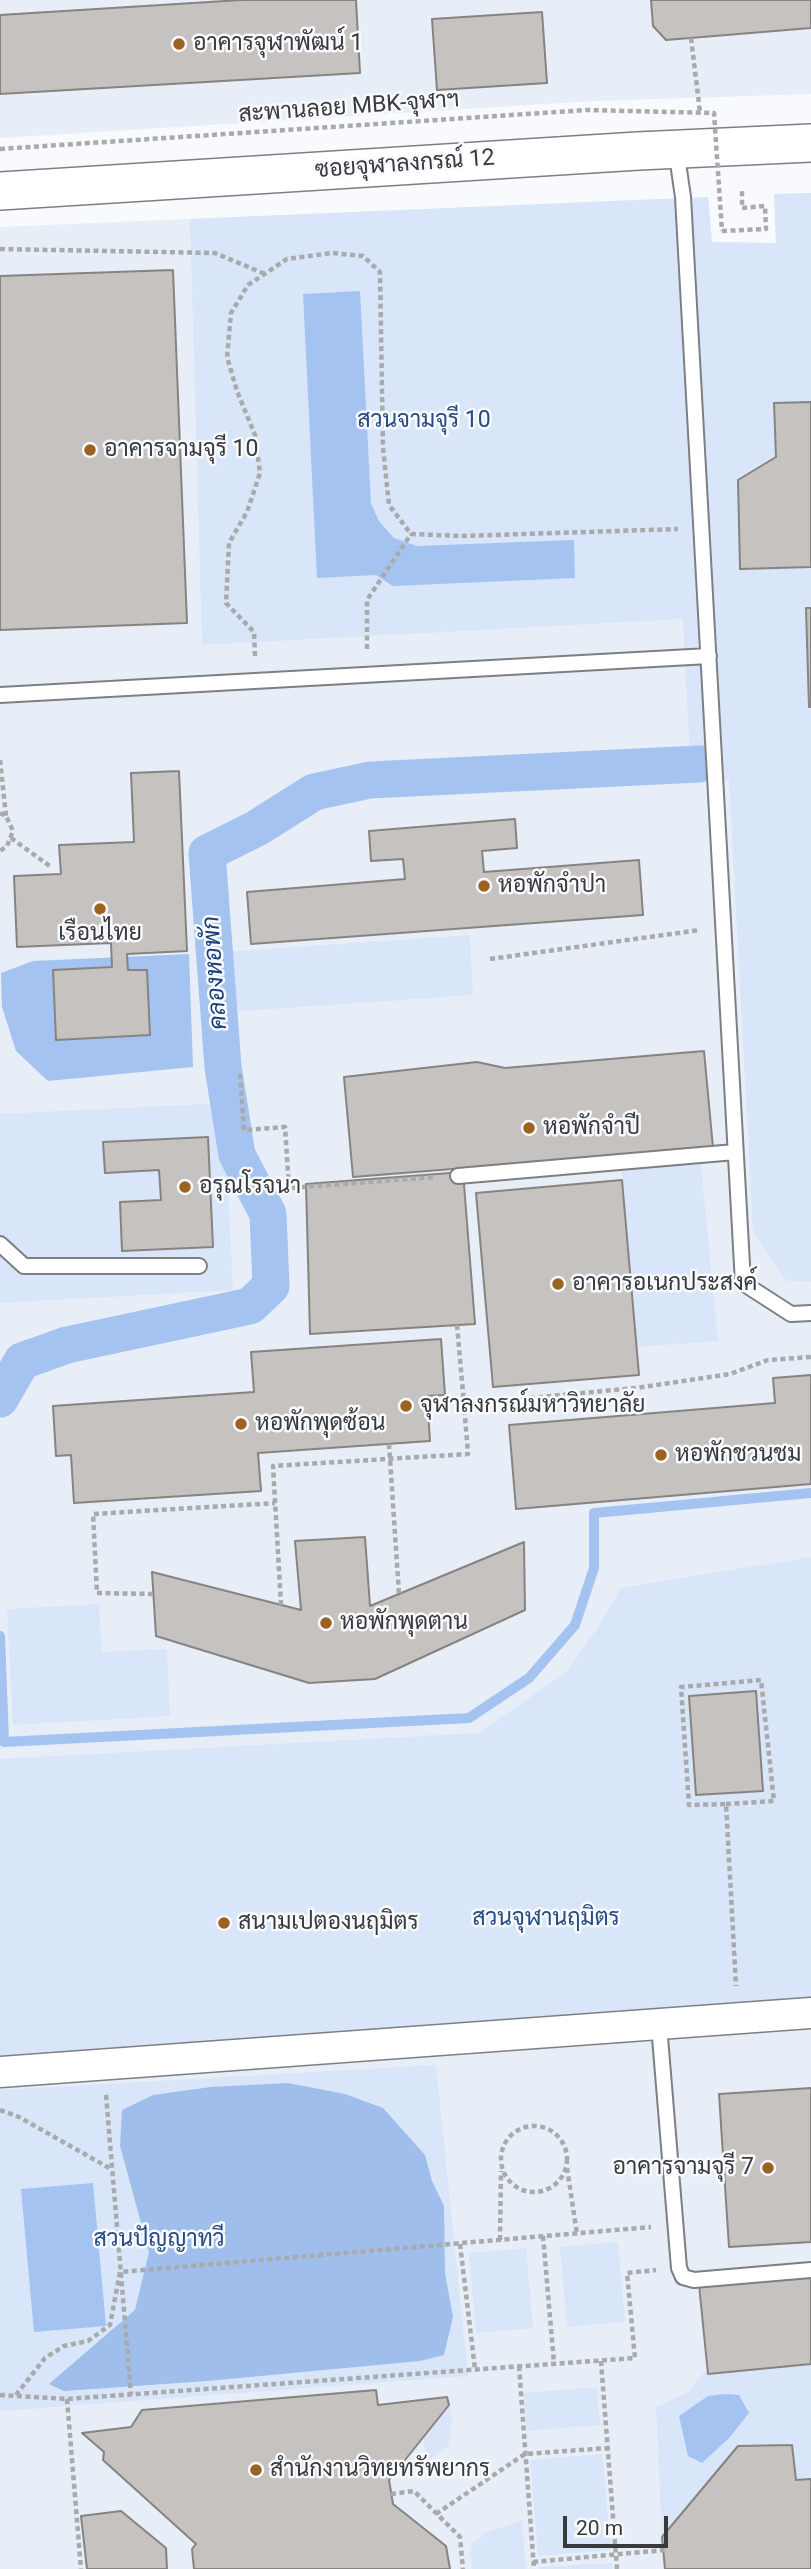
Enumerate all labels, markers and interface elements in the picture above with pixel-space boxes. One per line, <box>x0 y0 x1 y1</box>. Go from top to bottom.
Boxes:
place label: อาคารจุฬาพัฒน์ 1 <box>193 30 363 58</box>
marker: อาคารจุฬาพัฒน์ 1 <box>171 36 187 52</box>
street label: สะพานลอย MBK-จุฬาฯ <box>238 87 460 129</box>
street label: ซอยจุฬาลงกรณ์ 12 <box>314 145 496 185</box>
park label: สวนจามจุรี 10 <box>357 407 491 435</box>
place label: อาคารจามจุรี 10 <box>104 436 258 464</box>
marker: อาคารจามจุรี 10 <box>82 442 98 458</box>
place label: หอพักจำปา <box>498 872 606 900</box>
marker: หอพักจำปา <box>476 878 492 894</box>
marker: เรือนไทย <box>92 901 108 917</box>
water label: คลองหอพัก <box>198 915 234 1031</box>
place label: เรือนไทย <box>58 920 142 948</box>
place label: หอพักจำปี <box>543 1114 640 1142</box>
marker: หอพักจำปี <box>521 1120 537 1136</box>
place label: อรุณโรจนา <box>199 1173 301 1201</box>
marker: อรุณโรจนา <box>177 1179 193 1195</box>
place label: อาคารอเนกประสงค์ <box>572 1270 757 1298</box>
marker: อาคารอเนกประสงค์ <box>550 1276 566 1292</box>
place label: จุฬาลงกรณ์มหาวิทยาลัย <box>420 1392 645 1420</box>
marker: จุฬาลงกรณ์มหาวิทยาลัย <box>398 1398 414 1414</box>
place label: หอพักพุดซ้อน <box>255 1410 385 1438</box>
marker: หอพักพุดซ้อน <box>233 1416 249 1432</box>
place label: หอพักชวนชม <box>675 1441 801 1469</box>
marker: หอพักชวนชม <box>653 1447 669 1463</box>
place label: หอพักพุดตาน <box>340 1609 468 1637</box>
marker: หอพักพุดตาน <box>318 1615 334 1631</box>
park label: สวนจุฬานฤมิตร <box>472 1905 620 1933</box>
place label: สนามเปตองนฤมิตร <box>238 1909 419 1937</box>
marker: สนามเปตองนฤมิตร <box>216 1915 232 1931</box>
place label: อาคารจามจุรี 7 <box>613 2154 754 2182</box>
marker: อาคารจามจุรี 7 <box>760 2160 776 2176</box>
park label: สวนปัญญาทวี <box>93 2226 225 2254</box>
place label: สำนักงานวิทยทรัพยากร <box>270 2456 490 2484</box>
marker: สำนักงานวิทยทรัพยากร <box>248 2462 264 2478</box>
scale bar <box>566 2502 671 2546</box>
text: 20 m <box>576 2516 623 2540</box>

